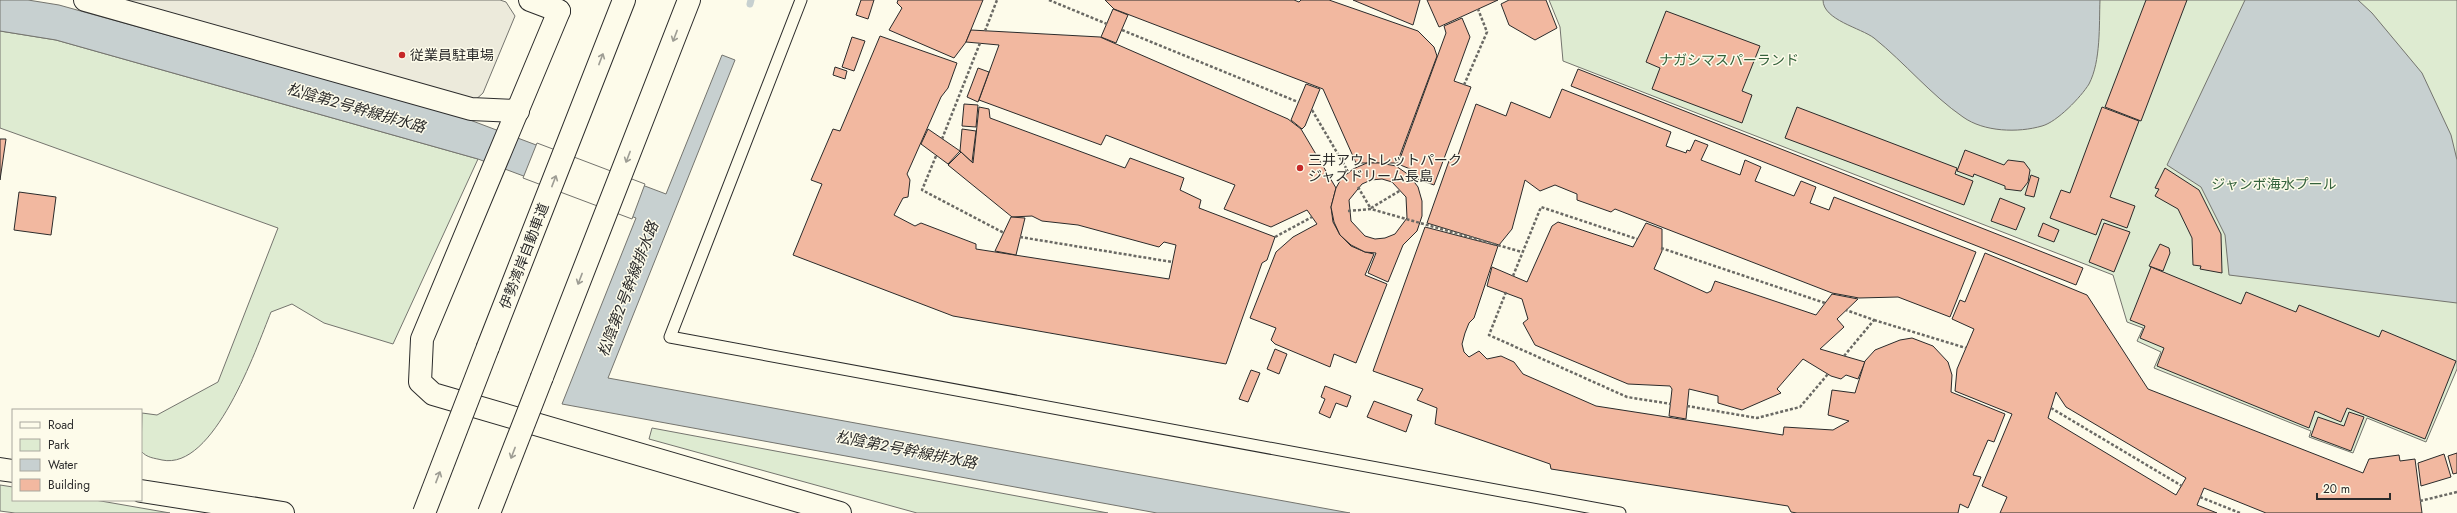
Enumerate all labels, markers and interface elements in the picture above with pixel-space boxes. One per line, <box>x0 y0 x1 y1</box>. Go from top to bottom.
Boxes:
one-way arrow <box>670 30 678 42</box>
place label: 従業員駐車場 <box>410 45 494 65</box>
marker: 従業員駐車場 <box>397 50 407 60</box>
park label: ナガシマスパーランド <box>1659 50 1799 70</box>
one-way arrow <box>597 54 605 66</box>
water label: 松陰第2号幹線排水路 <box>284 78 430 139</box>
place label: 三井アウトレットパーク ジャズドリーム長島 <box>1308 150 1462 186</box>
one-way arrow <box>623 151 631 163</box>
marker: 三井アウトレットパーク ジャズドリーム長島 <box>1295 163 1305 173</box>
park label: ジャンボ海水プール <box>2211 174 2337 194</box>
one-way arrow <box>550 175 558 187</box>
street label: 伊勢湾岸自動車道 <box>495 200 553 312</box>
water label: 松陰第2号幹線排水路 <box>592 216 665 360</box>
one-way arrow <box>576 272 584 284</box>
legend <box>12 409 142 501</box>
text: Road <box>48 416 74 434</box>
water label: 松陰第2号幹線排水路 <box>834 426 980 475</box>
text: Park <box>48 436 70 454</box>
one-way arrow <box>508 446 516 458</box>
text: Water <box>48 456 79 474</box>
one-way arrow <box>434 471 442 483</box>
scale bar <box>2317 475 2390 501</box>
text: Building <box>48 476 90 494</box>
text: 20 m <box>2323 480 2350 498</box>

